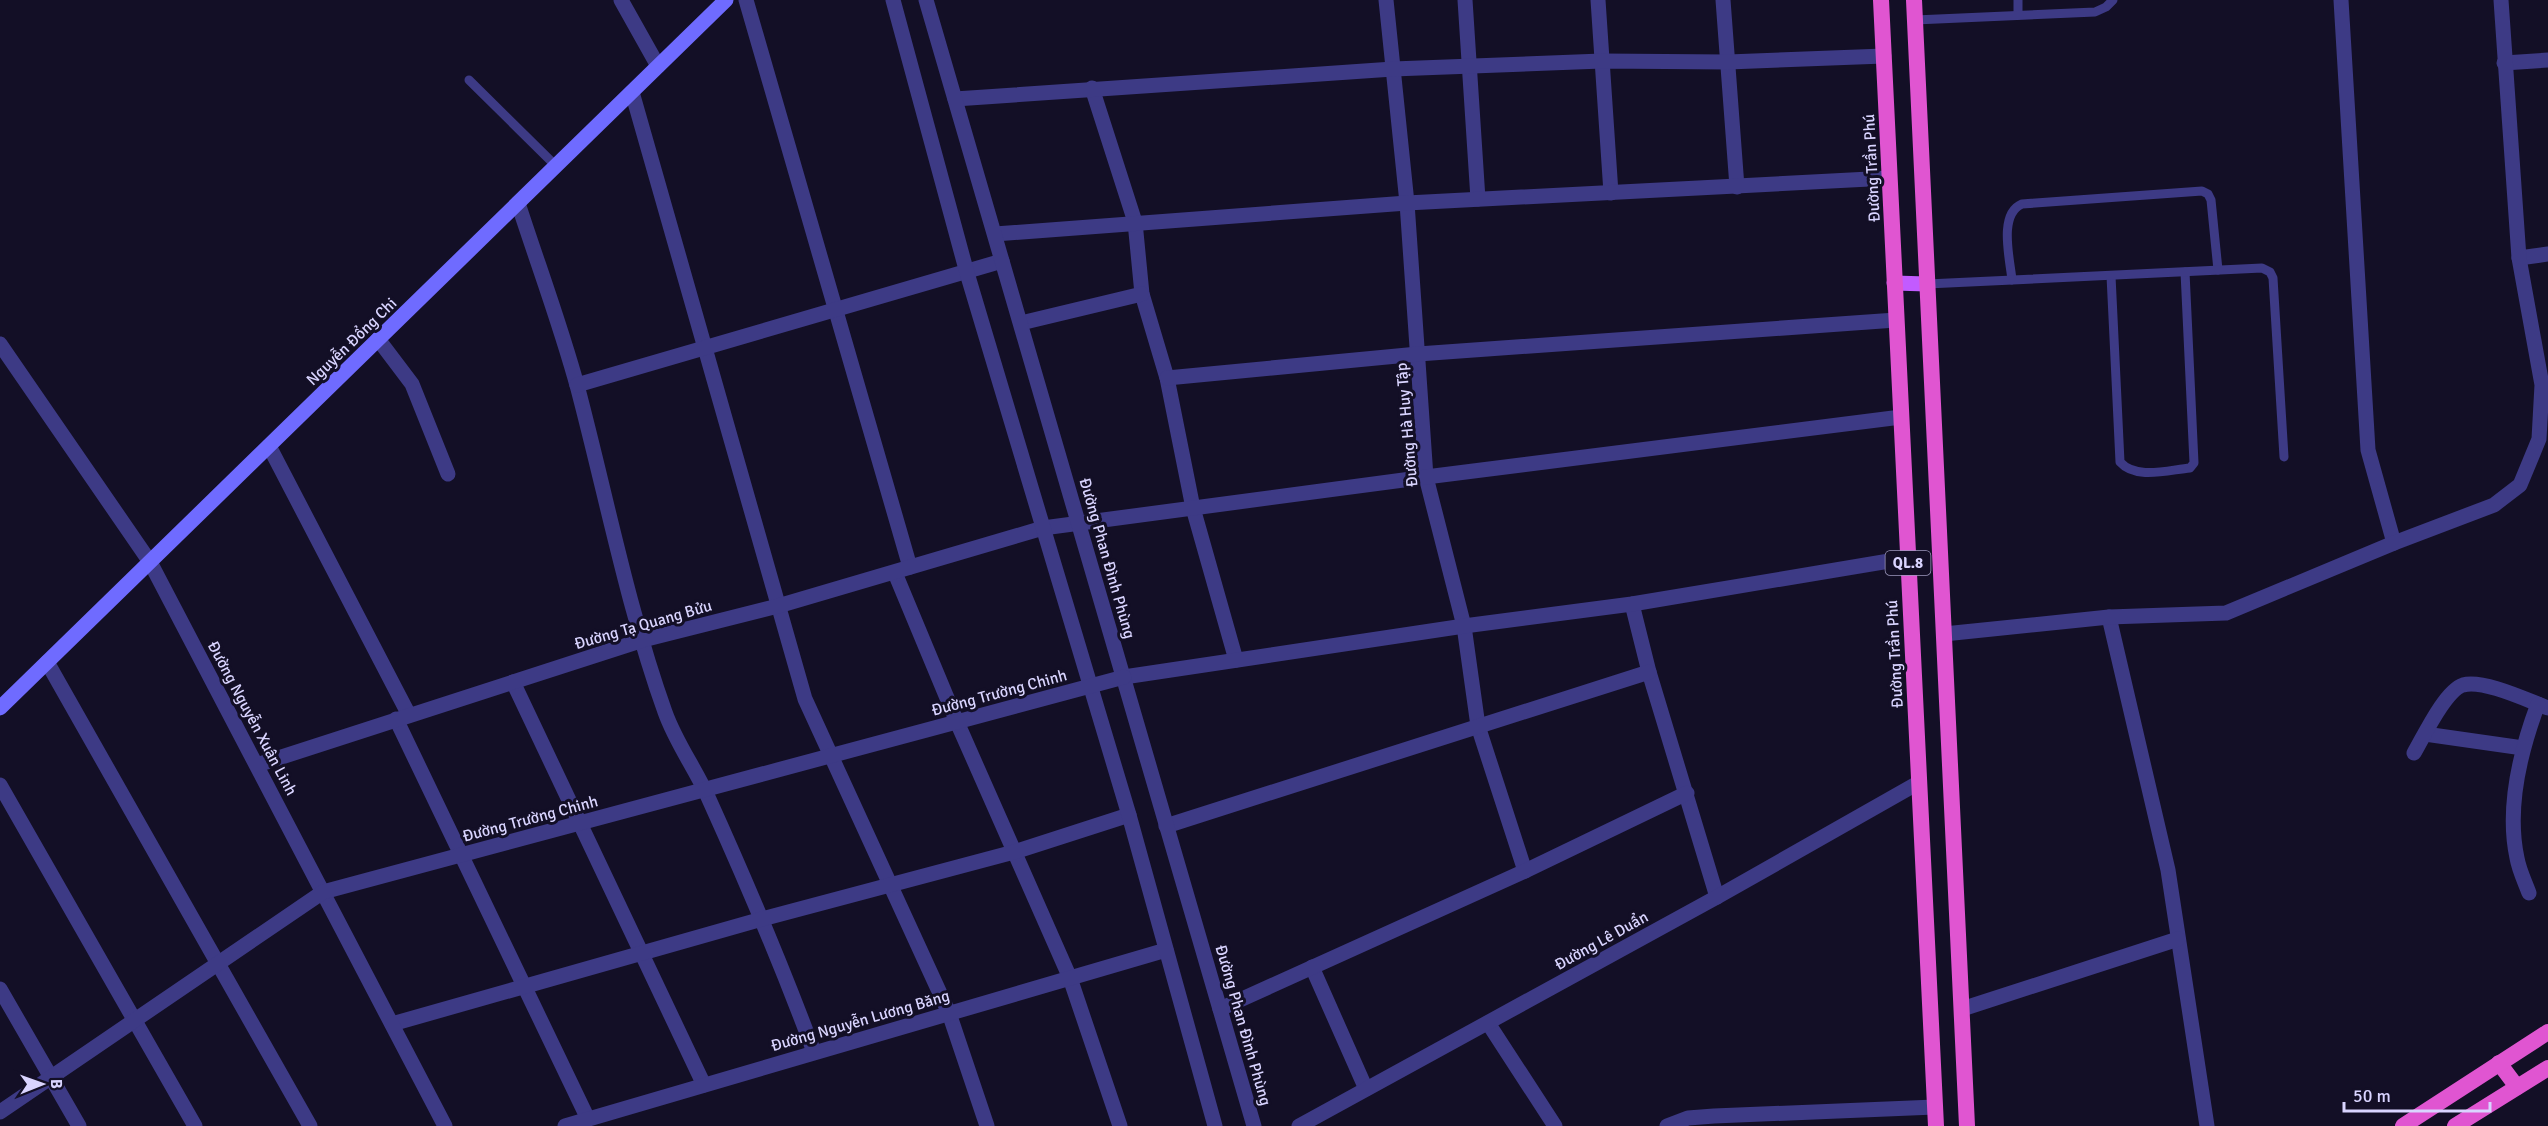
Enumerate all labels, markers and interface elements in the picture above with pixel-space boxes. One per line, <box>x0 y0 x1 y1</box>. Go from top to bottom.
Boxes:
street label: Đường Trần Phú <box>1859 113 1885 223</box>
street label: Nguyễn Đổng Chi <box>302 294 401 390</box>
street label: Đường Hà Huy Tập <box>1392 362 1422 488</box>
street label: Đường Phan Đình Phùng <box>1075 476 1140 641</box>
road number: QL.8 <box>1886 551 1930 575</box>
street label: Đường Tạ Quang Bửu <box>572 596 714 654</box>
street label: Đường Trần Phú <box>1882 599 1908 709</box>
street label: Đường Nguyễn Xuân Linh <box>203 638 301 799</box>
street label: Đường Trường Chinh <box>929 665 1069 721</box>
street label: Đường Trường Chinh <box>460 791 600 847</box>
street label: Đường Lê Duẩn <box>1551 907 1652 975</box>
street label: Đường Phan Đình Phùng <box>1211 943 1276 1108</box>
street label: Đường Nguyễn Lương Băng <box>769 986 952 1056</box>
north arrow <box>12 1054 72 1114</box>
scale bar <box>2344 1075 2490 1113</box>
text: B <box>46 1079 66 1089</box>
text: 50 m <box>2353 1085 2391 1107</box>

